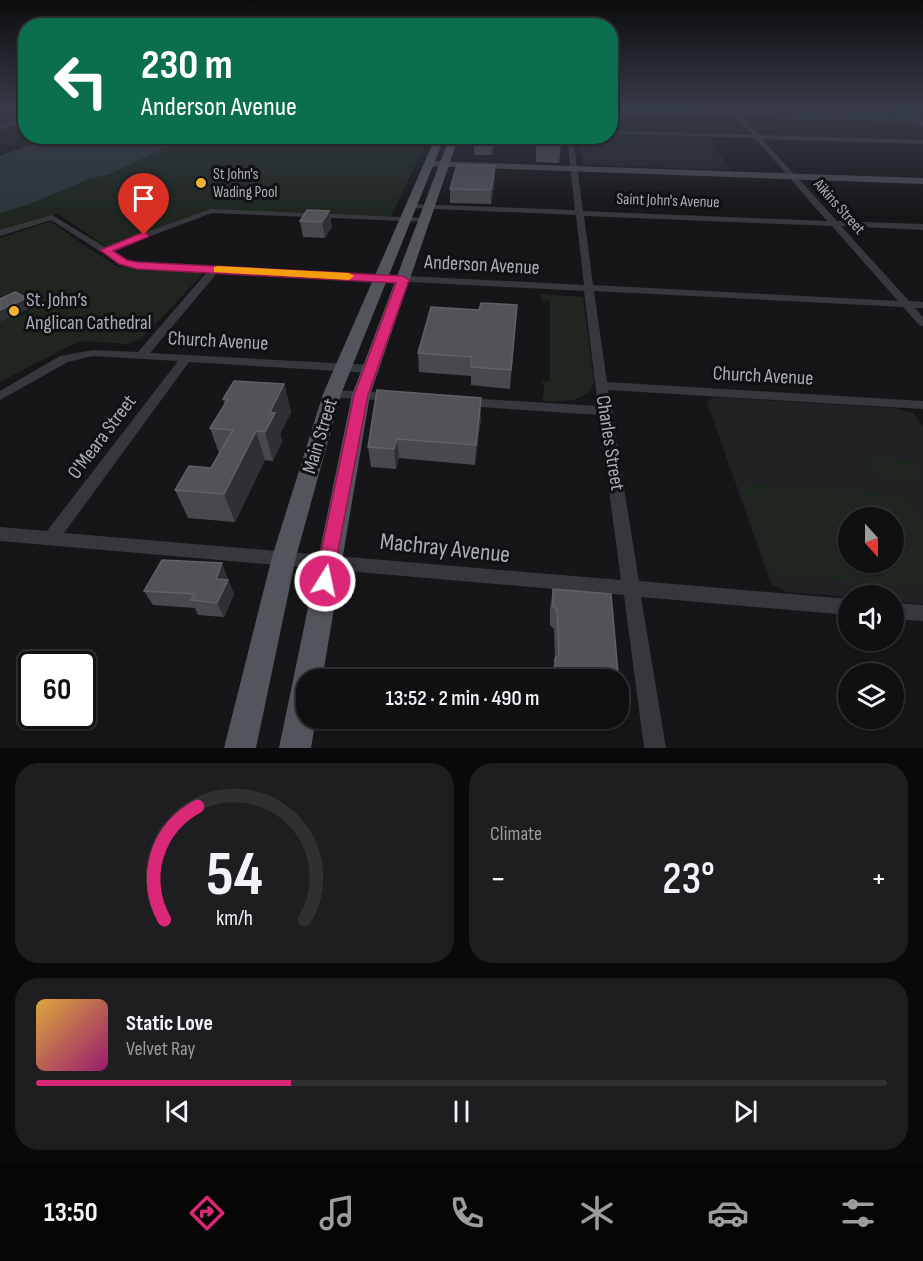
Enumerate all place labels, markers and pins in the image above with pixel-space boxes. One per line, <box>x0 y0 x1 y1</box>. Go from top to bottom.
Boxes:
place label: St John's Wading Pool <box>213 165 278 202</box>
pin <box>118 173 169 235</box>
marker: St John's Wading Pool <box>194 176 208 190</box>
place label: St. John’s Anglican Cathedral <box>25 288 151 335</box>
marker: St. John’s Anglican Cathedral <box>7 304 21 318</box>

